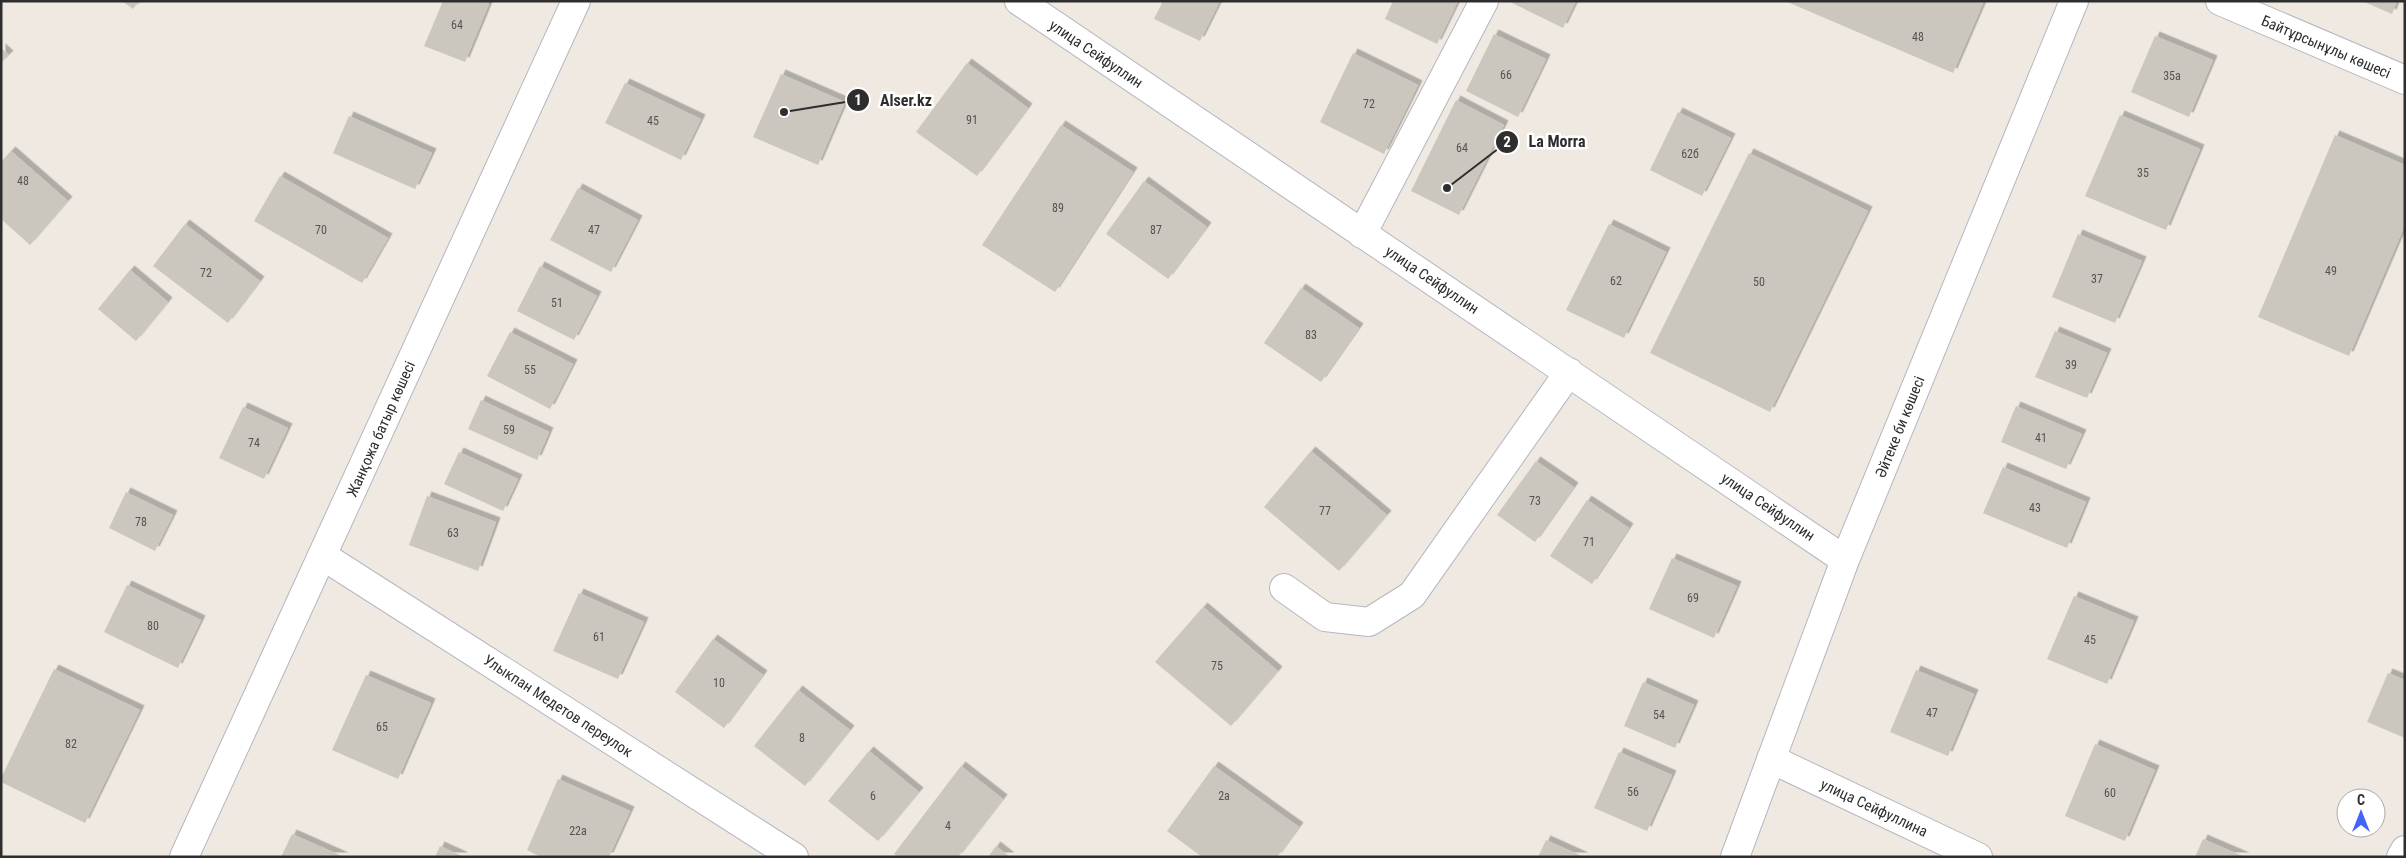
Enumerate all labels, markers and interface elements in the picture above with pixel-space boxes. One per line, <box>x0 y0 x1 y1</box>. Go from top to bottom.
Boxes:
street label: Байтұрсынұлы көшесі <box>2259 12 2393 82</box>
street label: улица Сейфуллин <box>1046 16 1146 92</box>
house number: 64 <box>451 18 463 32</box>
house number: 48 <box>1912 30 1924 44</box>
house number: 66 <box>1500 68 1512 82</box>
house number: 35а <box>2163 69 2181 83</box>
callout: Alser.kz <box>845 84 942 115</box>
text: 1 <box>854 91 862 109</box>
text: Alser.kz <box>880 91 932 110</box>
house number: 72 <box>1363 97 1375 111</box>
house number: 91 <box>966 113 978 127</box>
house number: 45 <box>647 114 659 128</box>
callout: La Morra <box>1494 126 1596 157</box>
text: La Morra <box>1529 132 1586 151</box>
text: 2 <box>1503 133 1511 151</box>
house number: 64 <box>1456 141 1468 155</box>
house number: 62б <box>1681 147 1699 161</box>
house number: 35 <box>2137 166 2149 180</box>
house number: 48 <box>17 174 29 188</box>
house number: 89 <box>1052 201 1064 215</box>
house number: 70 <box>315 223 327 237</box>
house number: 47 <box>588 223 600 237</box>
house number: 87 <box>1150 223 1162 237</box>
street label: улица Сейфуллин <box>1382 242 1482 318</box>
house number: 49 <box>2325 264 2337 278</box>
house number: 72 <box>200 266 212 280</box>
house number: 37 <box>2091 272 2103 286</box>
house number: 62 <box>1610 274 1622 288</box>
house number: 50 <box>1753 275 1765 289</box>
house number: 51 <box>551 296 563 310</box>
house number: 83 <box>1305 328 1317 342</box>
street label: Жанқожа батыр көшесі <box>343 358 419 500</box>
house number: 39 <box>2065 358 2077 372</box>
house number: 55 <box>524 363 536 377</box>
street label: Әйтеке би көшесі <box>1871 374 1929 480</box>
house number: 59 <box>503 423 515 437</box>
house number: 41 <box>2035 431 2047 445</box>
house number: 74 <box>248 436 260 450</box>
street label: улица Сейфуллин <box>1718 469 1818 545</box>
house number: 73 <box>1529 494 1541 508</box>
house number: 43 <box>2029 501 2041 515</box>
house number: 77 <box>1319 504 1331 518</box>
house number: 78 <box>135 515 147 529</box>
house number: 63 <box>447 526 459 540</box>
house number: 71 <box>1583 535 1595 549</box>
house number: 69 <box>1687 591 1699 605</box>
house number: 80 <box>147 619 159 633</box>
house number: 61 <box>593 630 605 644</box>
house number: 45 <box>2084 633 2096 647</box>
street label: Улыкпан Медетов переулок <box>480 651 636 761</box>
house number: 75 <box>1211 659 1223 673</box>
house number: 10 <box>713 676 725 690</box>
house number: 47 <box>1926 706 1938 720</box>
house number: 54 <box>1653 708 1665 722</box>
house number: 65 <box>376 720 388 734</box>
house number: 8 <box>799 731 805 745</box>
house number: 82 <box>65 737 77 751</box>
street label: улица Сейфуллина <box>1818 775 1930 841</box>
house number: 56 <box>1627 785 1639 799</box>
house number: 60 <box>2104 786 2116 800</box>
north arrow <box>2336 788 2386 838</box>
house number: 6 <box>870 789 876 803</box>
house number: 2а <box>1218 789 1230 803</box>
text: С <box>2357 792 2365 808</box>
house number: 4 <box>945 819 951 833</box>
house number: 22а <box>569 824 587 838</box>

